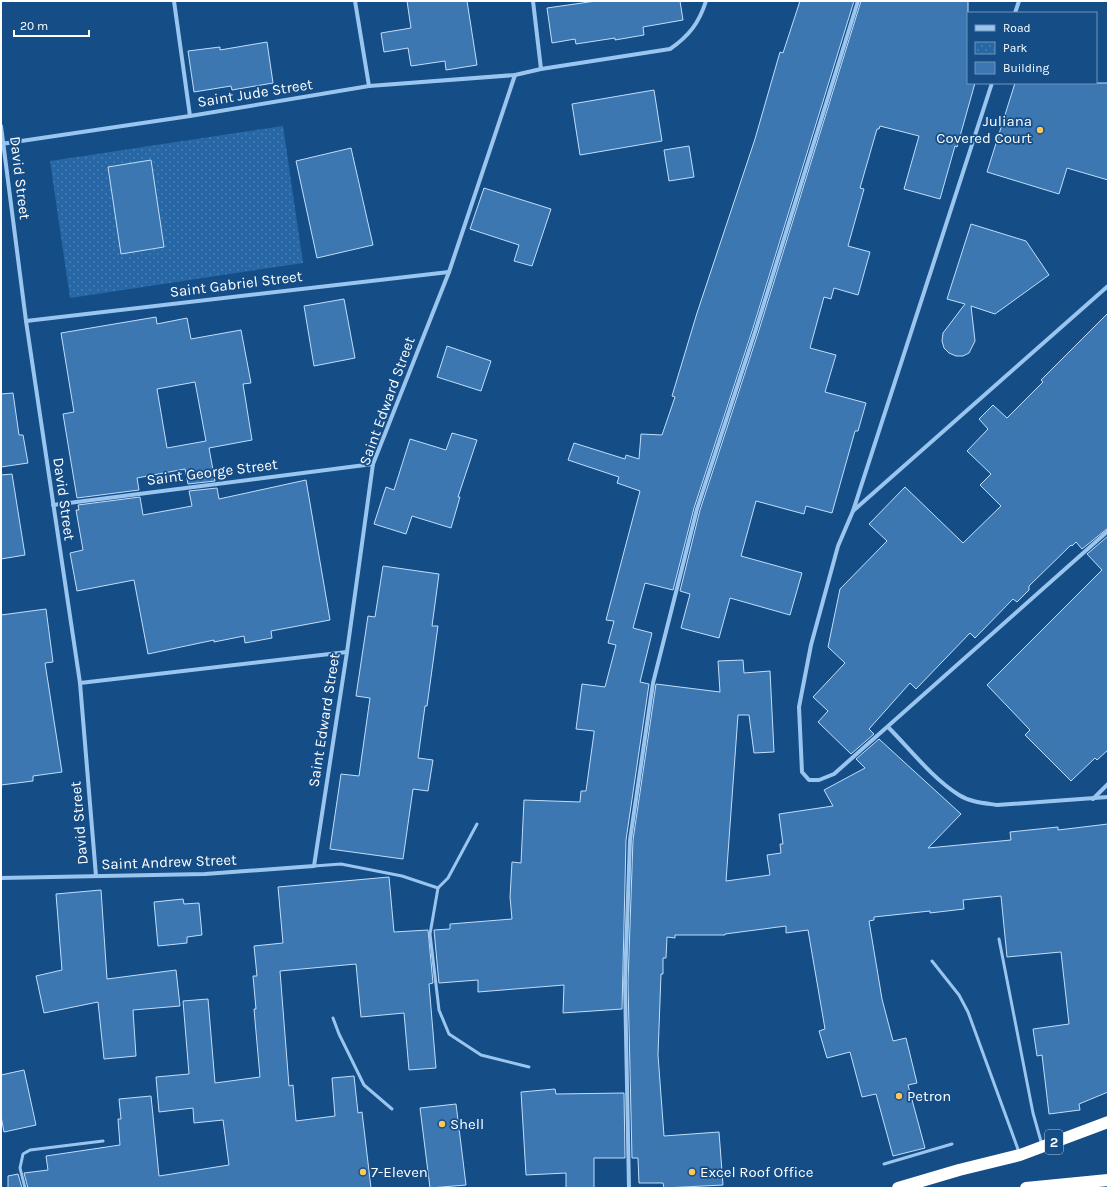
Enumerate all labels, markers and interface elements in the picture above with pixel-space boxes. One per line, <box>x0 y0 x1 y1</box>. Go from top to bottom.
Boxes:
scale bar <box>14 12 89 38</box>
legend <box>967 12 1097 84</box>
text: 20 m <box>20 19 48 33</box>
text: Road <box>1003 21 1031 35</box>
text: Park <box>1003 41 1028 55</box>
text: Building <box>1003 61 1050 75</box>
street label: Saint Jude Street <box>196 75 314 111</box>
place label: Juliana Covered Court <box>936 112 1032 147</box>
marker: Juliana Covered Court <box>1035 125 1045 135</box>
street label: David Street <box>6 135 34 221</box>
street label: Saint Gabriel Street <box>169 267 304 301</box>
street label: Saint Edward Street <box>355 334 419 468</box>
street label: Saint George Street <box>146 455 279 489</box>
street label: David Street <box>49 456 79 542</box>
street label: Saint Edward Street <box>305 651 344 788</box>
street label: David Street <box>66 780 92 866</box>
street label: Saint Andrew Street <box>101 851 237 873</box>
place label: Petron <box>907 1087 951 1105</box>
marker: Petron <box>894 1091 904 1101</box>
place label: Shell <box>450 1115 484 1133</box>
marker: Shell <box>437 1119 447 1129</box>
road number: 2 <box>1045 1130 1063 1154</box>
place label: 7-Eleven <box>371 1163 428 1181</box>
place label: Excel Roof Office <box>700 1163 813 1181</box>
marker: 7-Eleven <box>358 1167 368 1177</box>
marker: Excel Roof Office <box>687 1167 697 1177</box>

